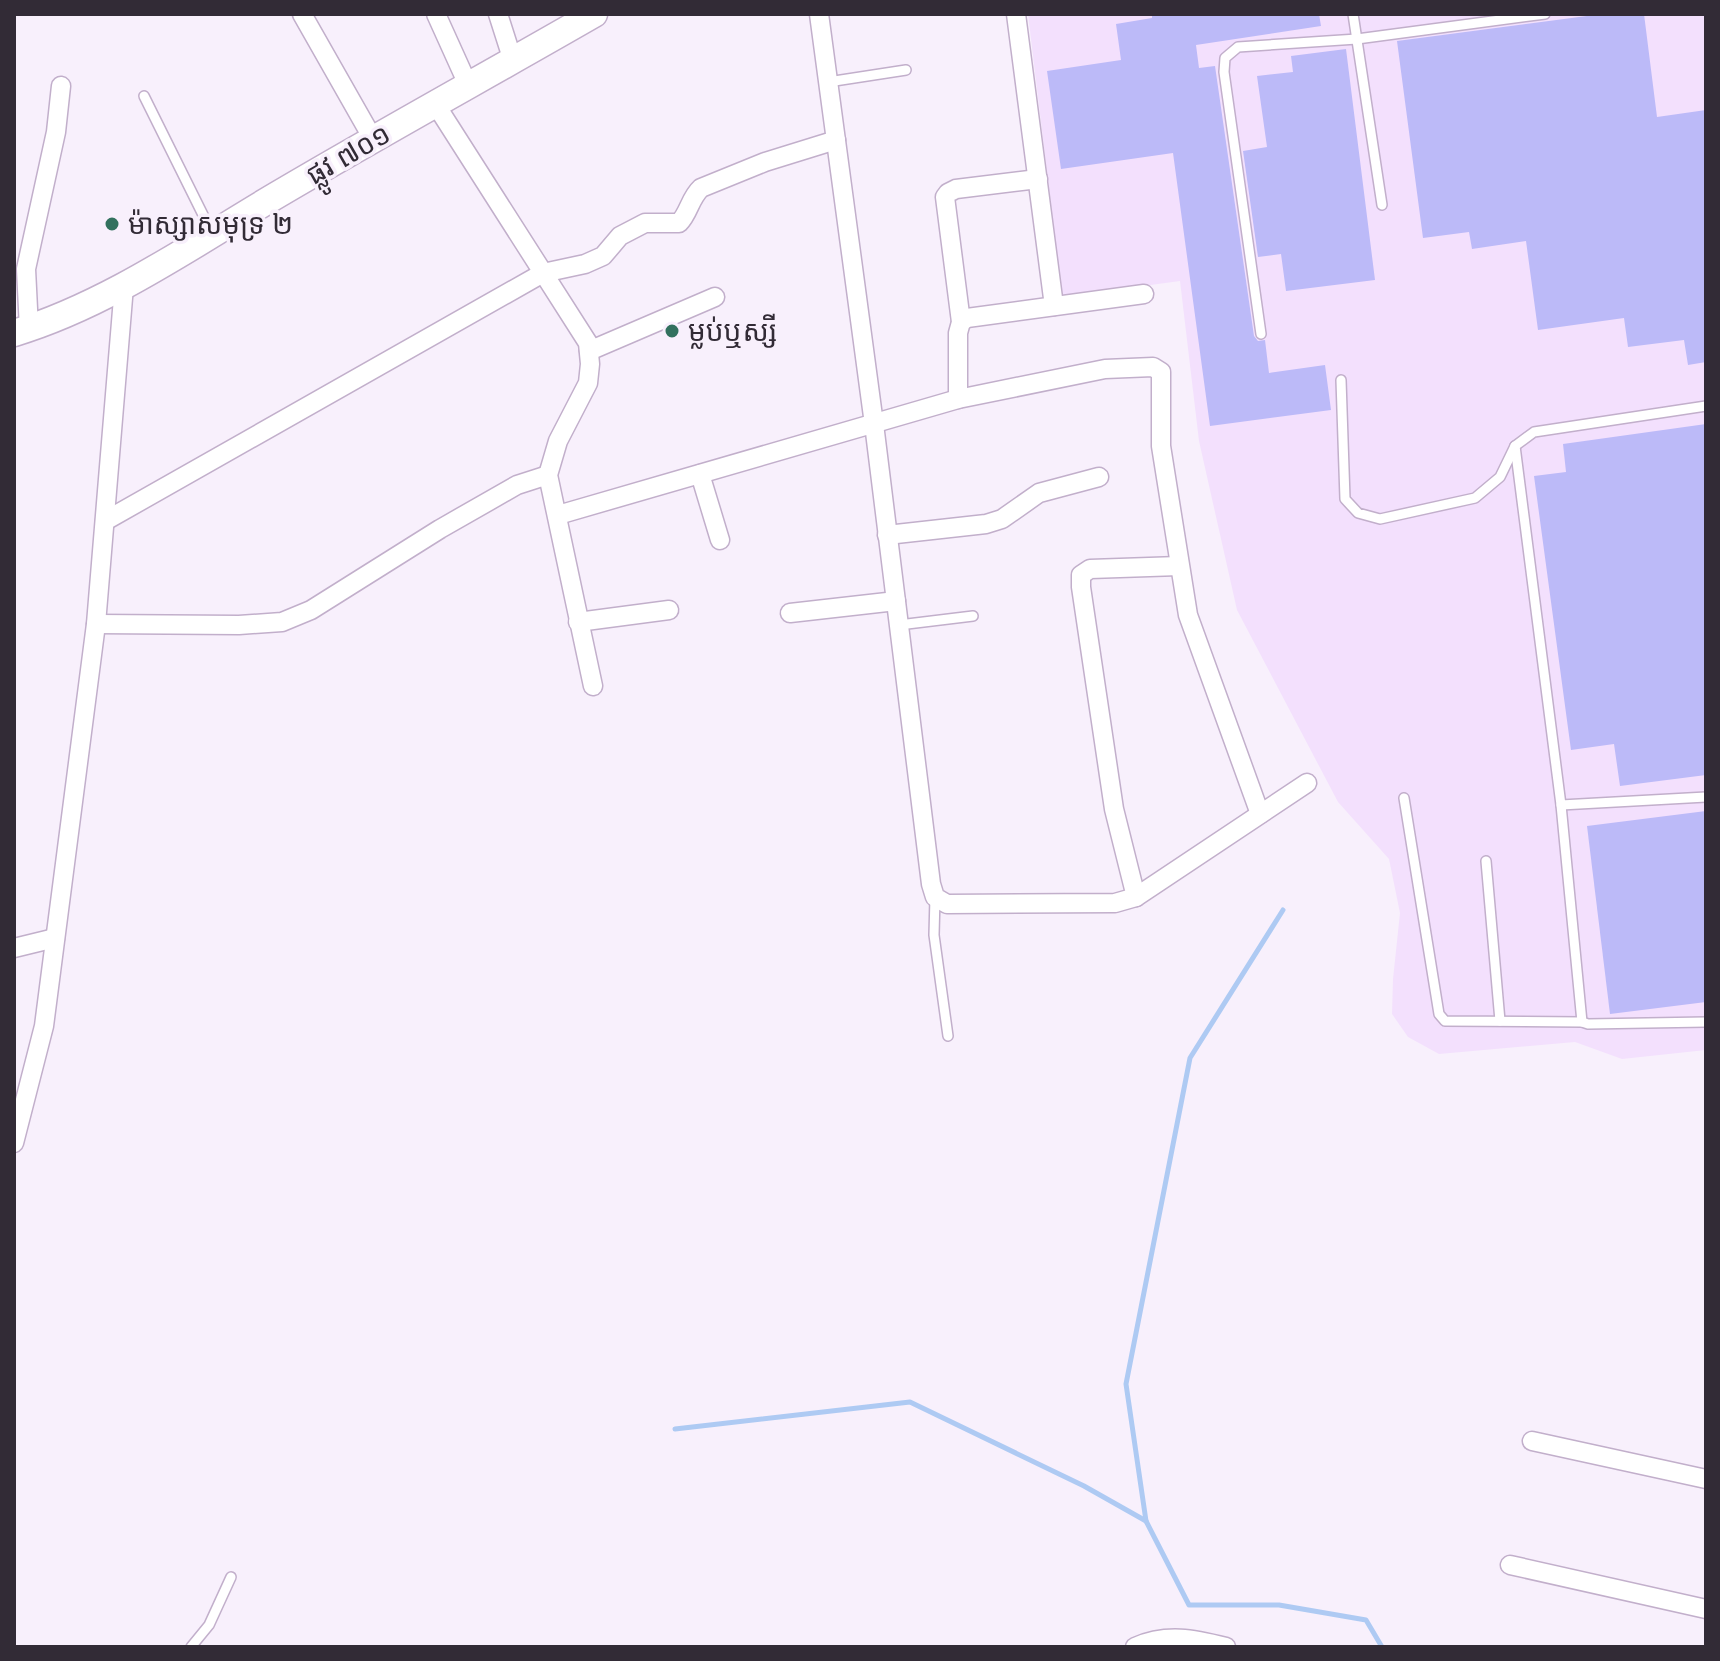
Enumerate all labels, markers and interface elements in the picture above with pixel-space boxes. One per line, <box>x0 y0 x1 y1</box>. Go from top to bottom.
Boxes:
street label: ផ្លូវ ៧០១ <box>299 115 400 199</box>
place label: ម៉ាស្សាសមុទ្រ ២ <box>128 206 293 243</box>
marker: ម៉ាស្សាសមុទ្រ ២ <box>103 215 121 233</box>
place label: ម្លប់ឬស្សី <box>688 313 777 349</box>
marker: ម្លប់ឬស្សី <box>663 322 681 340</box>

